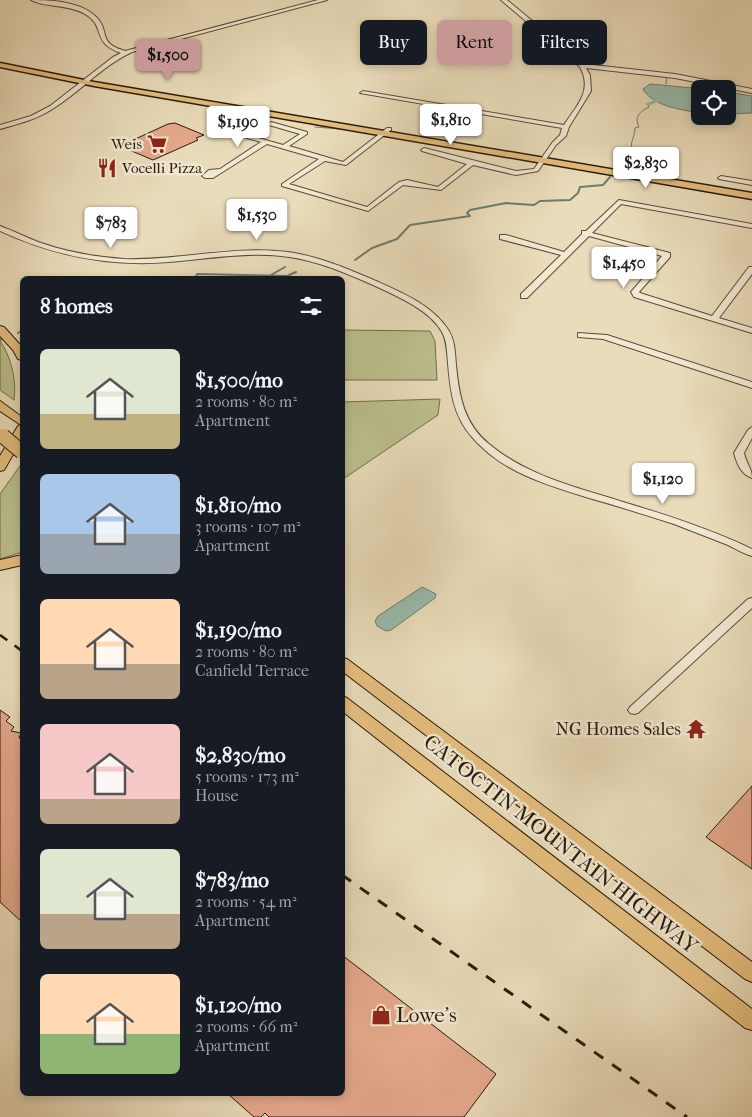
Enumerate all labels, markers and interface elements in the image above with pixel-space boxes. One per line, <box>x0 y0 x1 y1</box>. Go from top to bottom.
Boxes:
chip: Buy <box>360 20 427 65</box>
chip: Rent <box>437 20 512 65</box>
chip: Filters <box>522 20 607 65</box>
pin: $1,500 <box>127 38 209 81</box>
text: $1,500 <box>147 45 189 64</box>
map controls <box>691 80 736 125</box>
button: locate <box>691 80 736 125</box>
pin: $1,810 <box>410 104 492 146</box>
pin: $1,190 <box>197 106 279 148</box>
text: $1,810 <box>431 110 471 129</box>
text: $1,190 <box>218 112 258 131</box>
supermarket icon: Weis <box>146 133 168 155</box>
place label: Weis <box>110 135 142 153</box>
pin: $2,830 <box>605 146 687 189</box>
text: $2,830 <box>624 153 668 172</box>
restaurant icon: Vocelli Pizza <box>96 157 118 179</box>
place label: Vocelli Pizza <box>121 159 203 177</box>
pin: $1,530 <box>216 198 298 241</box>
text: $1,530 <box>237 205 277 224</box>
pin: $783 <box>81 206 141 249</box>
text: $783 <box>95 213 127 232</box>
pin: $1,450 <box>583 246 665 289</box>
text: $1,450 <box>603 253 645 272</box>
icon: filters <box>297 292 325 320</box>
text: 8 homes <box>40 294 113 318</box>
text: $1,500/mo <box>195 368 283 392</box>
icon: home <box>80 369 140 429</box>
text: 2 rooms · 80 m² <box>195 392 297 411</box>
text: Apartment <box>195 411 270 430</box>
pin: $1,120 <box>622 462 704 505</box>
text: $1,120 <box>643 469 683 488</box>
text: $1,810/mo <box>195 493 281 517</box>
icon: home <box>80 494 140 554</box>
text: 3 rooms · 107 m² <box>195 517 301 536</box>
text: Apartment <box>195 536 270 555</box>
text: $1,190/mo <box>195 618 282 642</box>
icon: home <box>80 619 140 679</box>
text: 2 rooms · 80 m² <box>195 642 297 661</box>
text: Canfield Terrace <box>195 661 309 680</box>
temple icon: NG Homes Sales <box>685 718 707 740</box>
place label: NG Homes Sales <box>556 719 681 740</box>
street label: CATOCTIN MOUNTAIN HIGHWAY <box>419 730 703 959</box>
text: $2,830/mo <box>195 743 286 767</box>
icon: home <box>80 744 140 804</box>
text: 5 rooms · 173 m² <box>195 767 299 786</box>
text: House <box>195 786 238 805</box>
text: $783/mo <box>195 868 269 892</box>
icon: home <box>80 869 140 929</box>
text: 2 rooms · 54 m² <box>195 892 296 911</box>
text: Apartment <box>195 911 270 930</box>
text: $1,120/mo <box>195 993 281 1017</box>
icon: home <box>80 994 140 1054</box>
place label: Lowe's <box>396 1003 457 1027</box>
shop icon: Lowe's <box>370 1004 392 1026</box>
text: 2 rooms · 66 m² <box>195 1017 297 1036</box>
text: Apartment <box>195 1036 270 1055</box>

